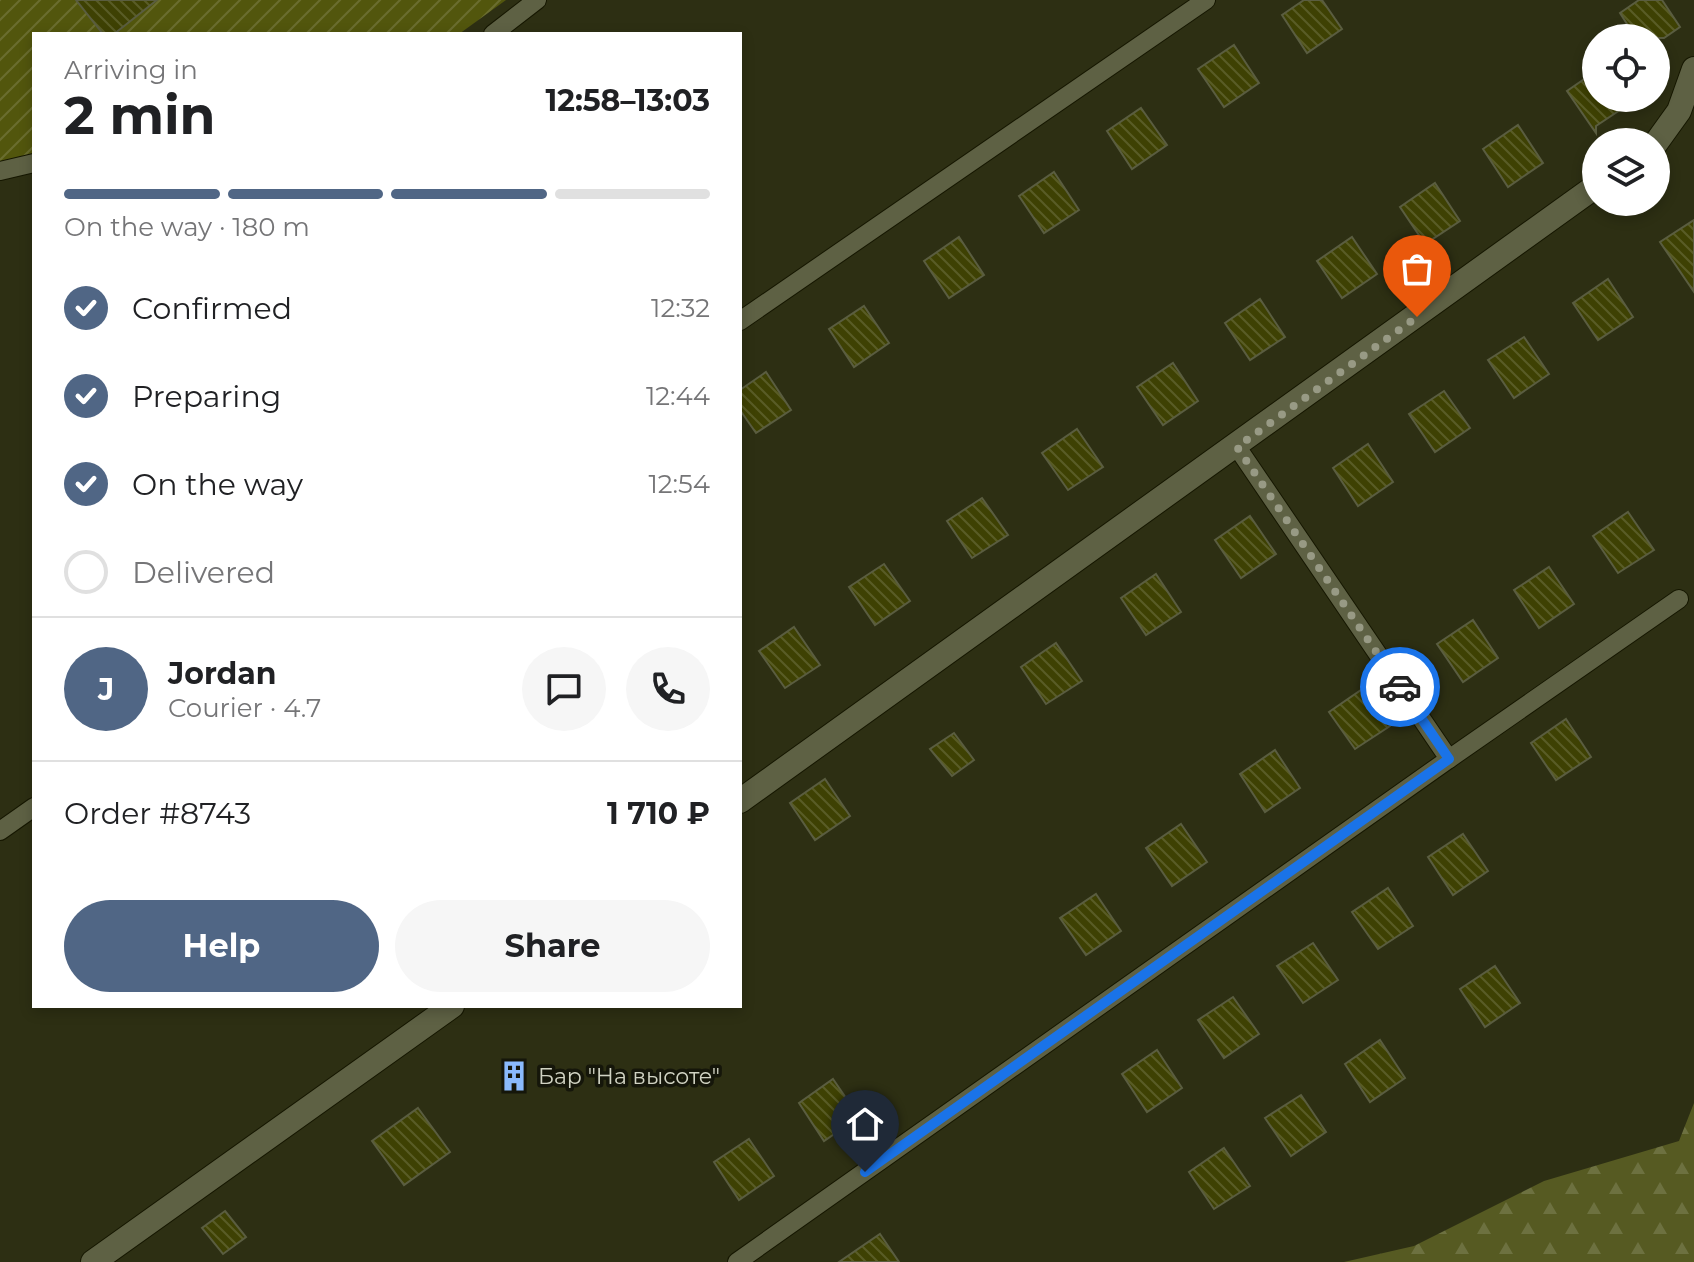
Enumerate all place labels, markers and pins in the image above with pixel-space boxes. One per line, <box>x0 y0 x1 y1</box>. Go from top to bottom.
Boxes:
pin <box>1383 235 1451 317</box>
building icon: Бар "На высоте" <box>497 1059 531 1093</box>
place label: Бар "На высоте" <box>538 1063 720 1090</box>
pin <box>831 1090 899 1172</box>

